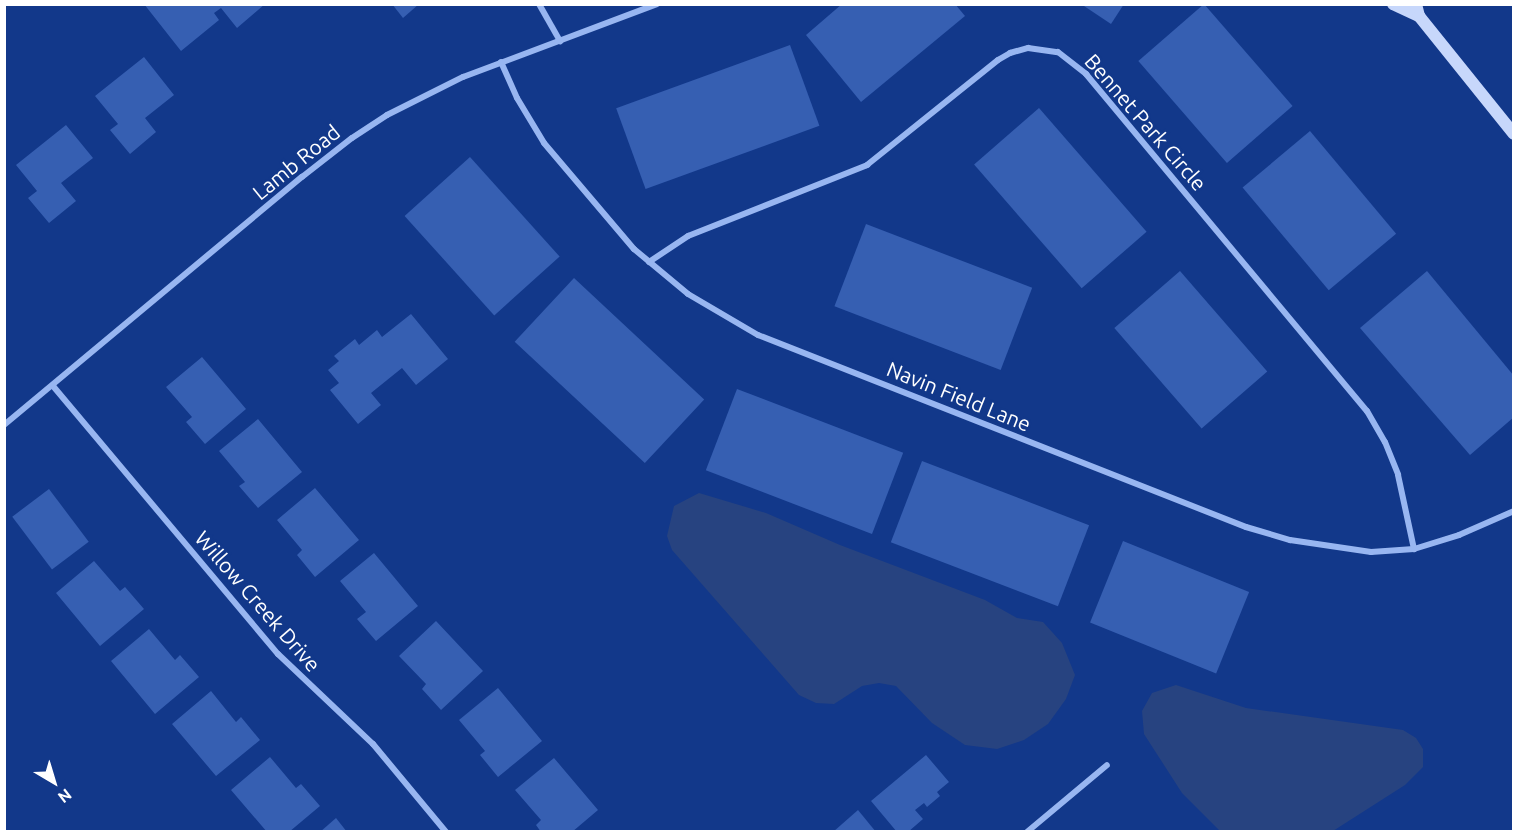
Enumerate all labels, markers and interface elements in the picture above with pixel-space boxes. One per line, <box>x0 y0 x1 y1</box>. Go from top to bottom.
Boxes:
street label: Bennet Park Circle <box>1080 48 1212 196</box>
street label: Lamb Road <box>247 119 345 205</box>
street label: Navin Field Lane <box>883 356 1035 436</box>
street label: Willow Creek Drive <box>190 525 326 677</box>
north arrow <box>24 752 84 812</box>
text: N <box>55 785 75 807</box>

